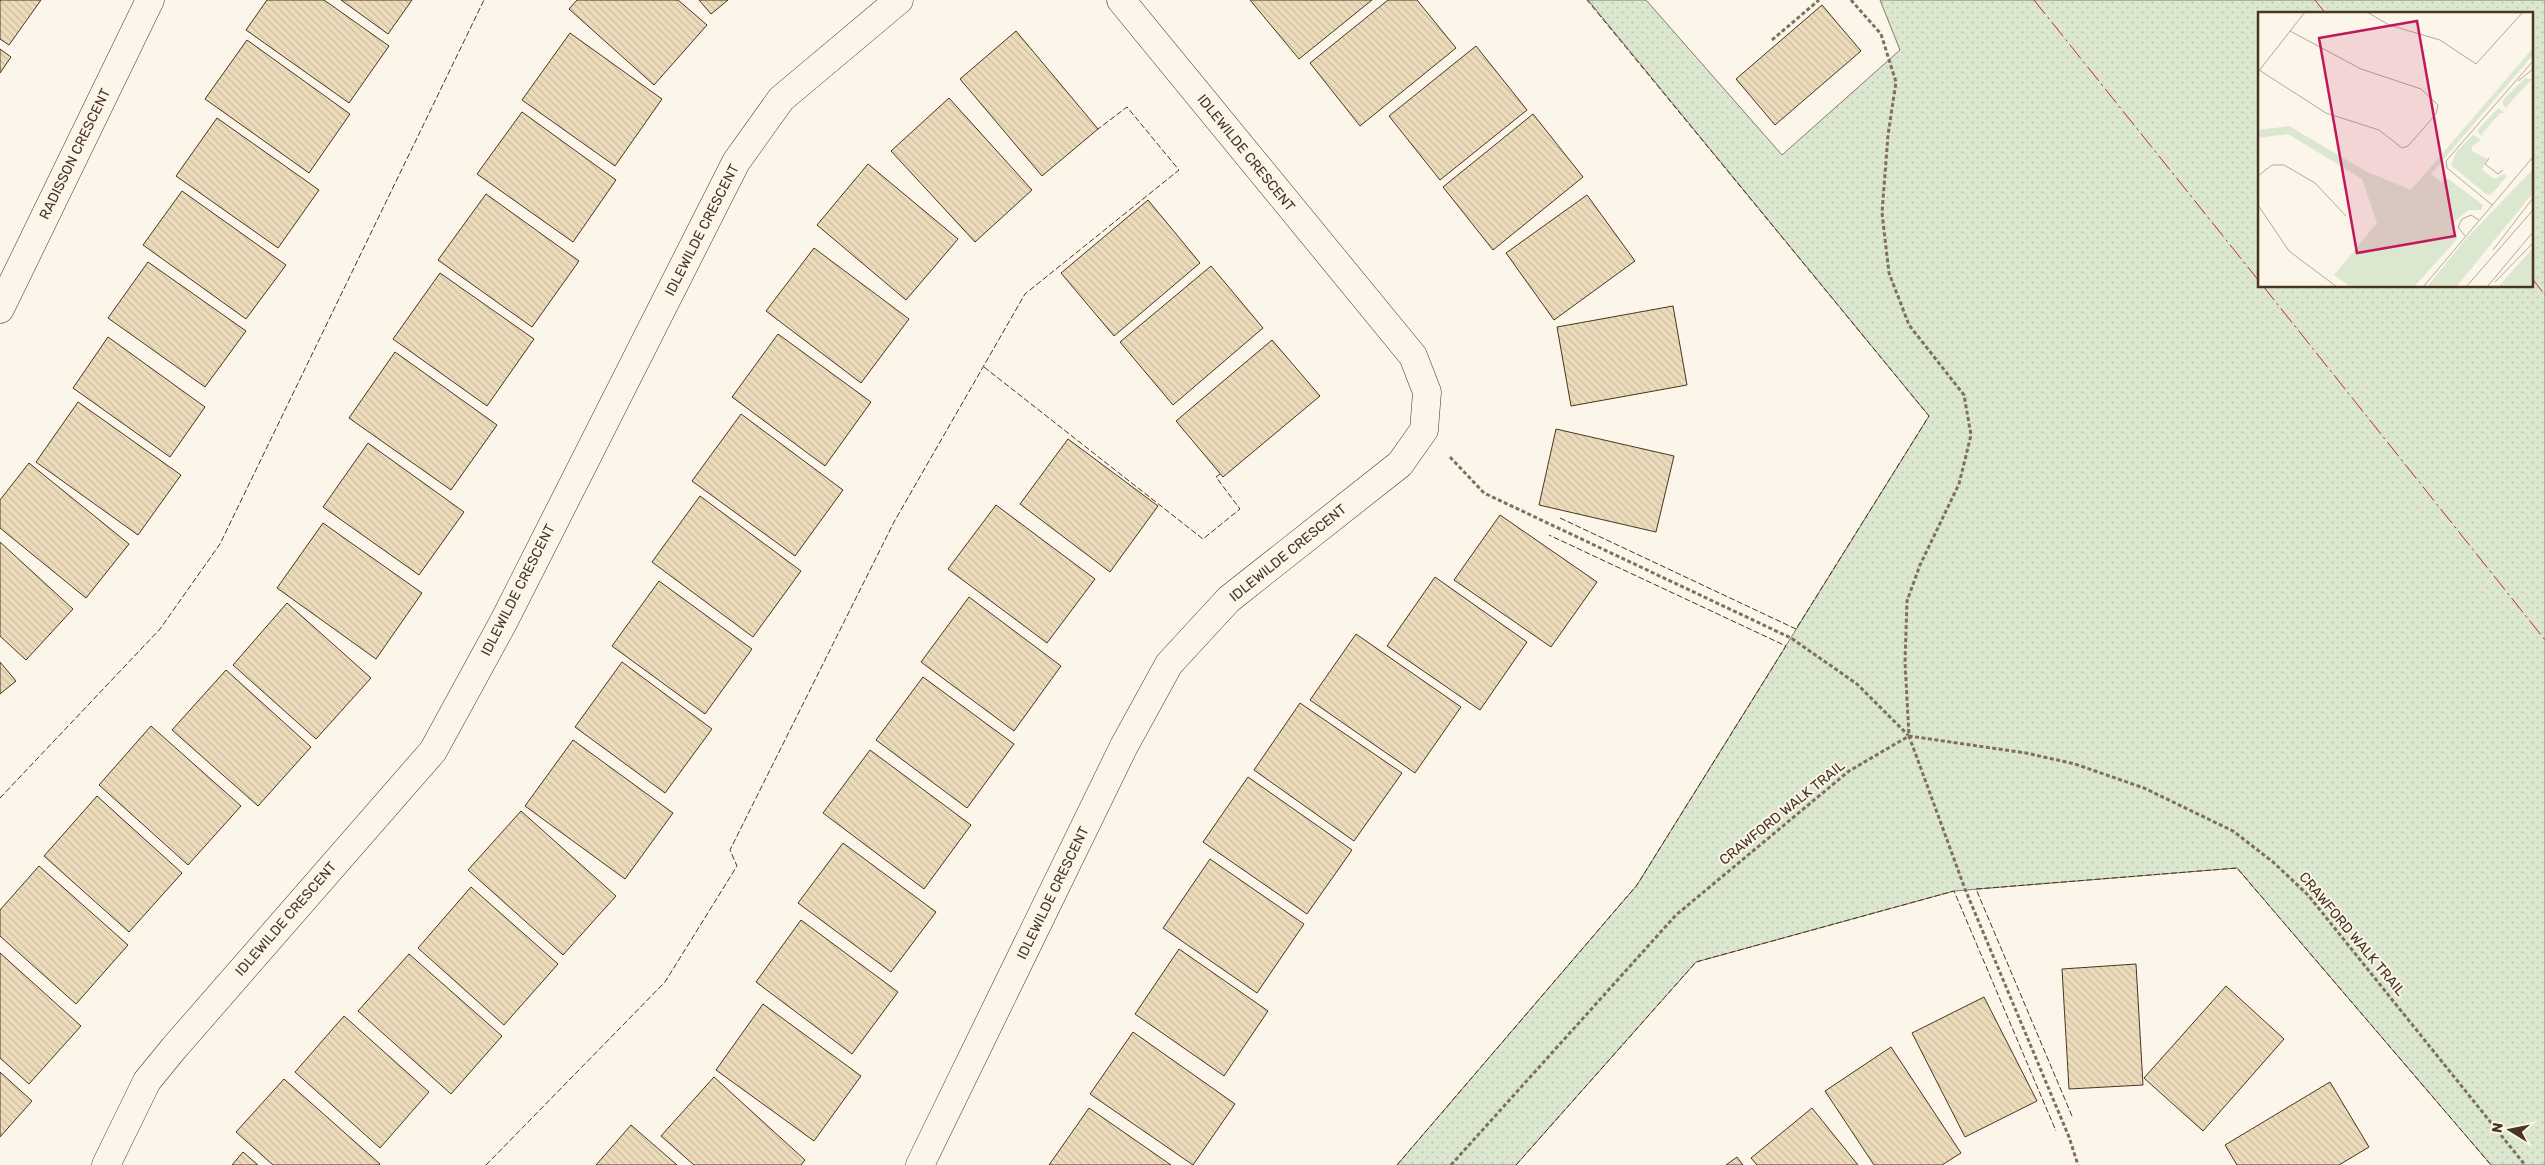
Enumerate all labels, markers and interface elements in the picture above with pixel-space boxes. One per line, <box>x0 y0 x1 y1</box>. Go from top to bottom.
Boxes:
inset map <box>2258 12 2532 288</box>
street label: RADISSON CRESCENT <box>36 86 114 222</box>
street label: IDLEWILDE CRESCENT <box>1194 91 1298 215</box>
street label: IDLEWILDE CRESCENT <box>661 161 743 299</box>
street label: IDLEWILDE CRESCENT <box>1226 501 1350 605</box>
street label: IDLEWILDE CRESCENT <box>477 521 559 659</box>
street label: CRAWFORD WALK TRAIL <box>1716 757 1848 869</box>
street label: IDLEWILDE CRESCENT <box>1013 824 1093 962</box>
street label: IDLEWILDE CRESCENT <box>232 858 340 980</box>
street label: CRAWFORD WALK TRAIL <box>2295 869 2409 999</box>
north arrow <box>2485 1105 2535 1155</box>
text: N <box>2488 1121 2507 1134</box>

